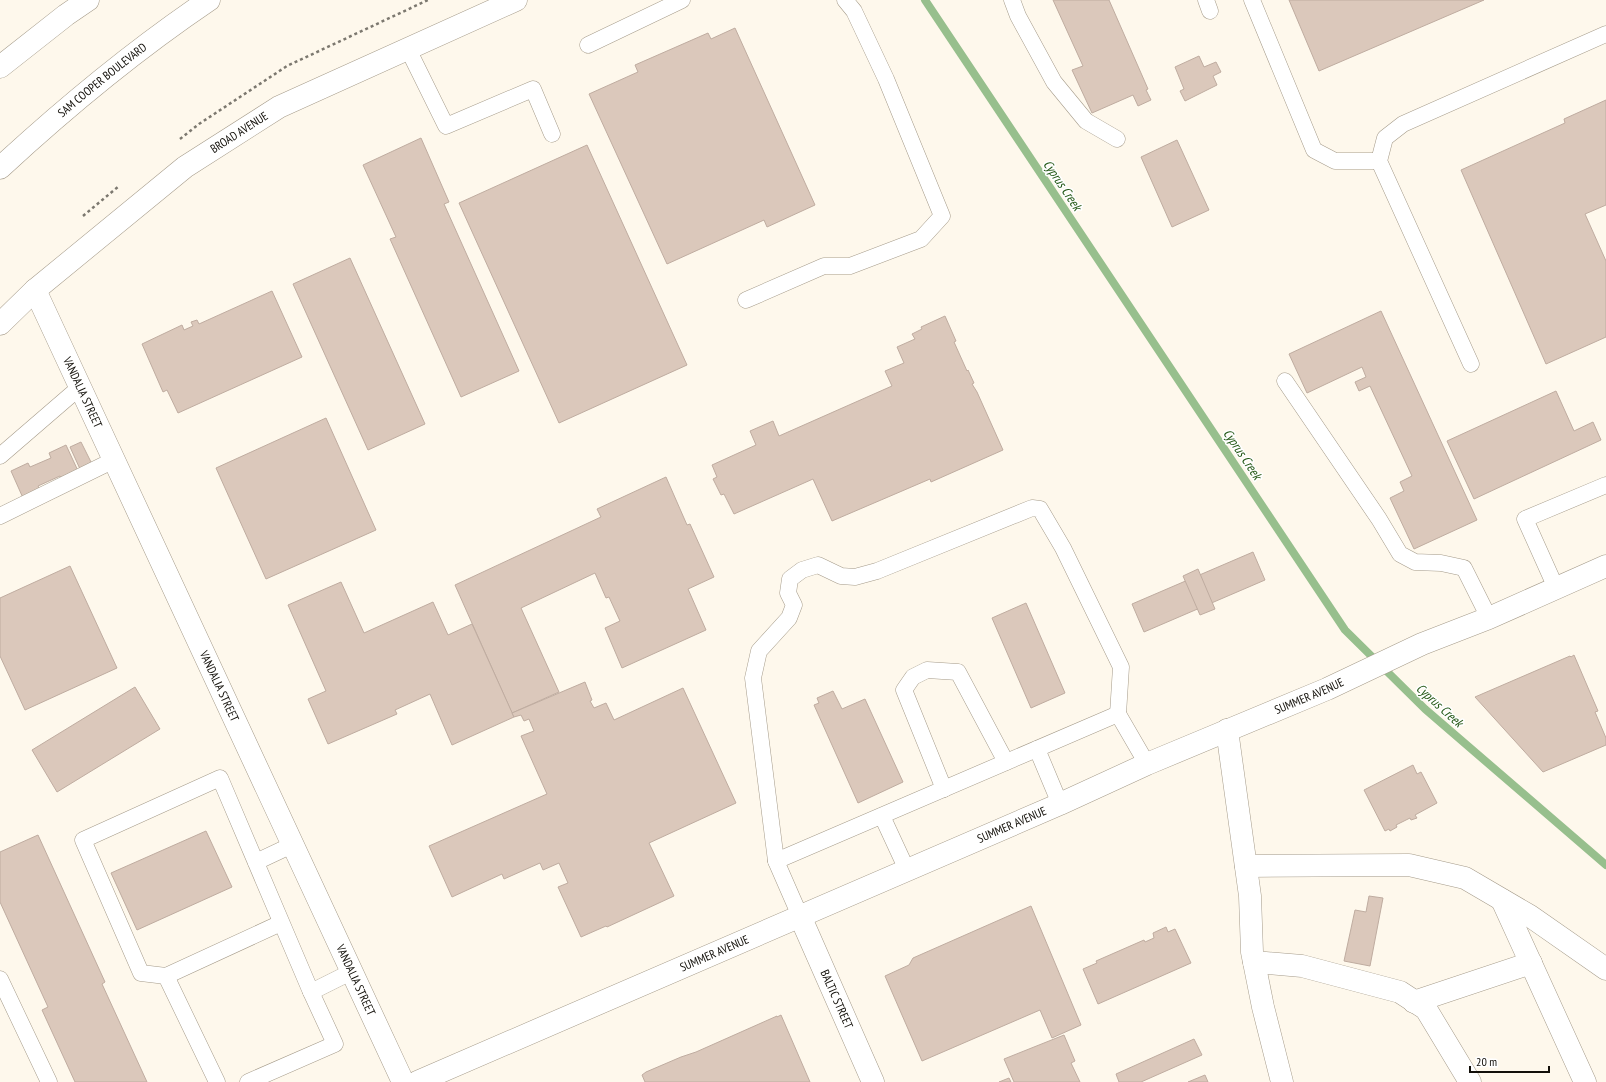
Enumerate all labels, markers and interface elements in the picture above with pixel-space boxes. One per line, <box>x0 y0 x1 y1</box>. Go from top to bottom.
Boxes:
street label: SAM COOPER BOULEVARD <box>55 39 149 120</box>
street label: BROAD AVENUE <box>207 108 271 156</box>
water label: Cyprus Creek <box>1039 157 1087 215</box>
street label: VANDALIA STREET <box>60 353 106 431</box>
water label: Cyprus Creek <box>1219 426 1267 484</box>
street label: VANDALIA STREET <box>196 647 243 725</box>
street label: SUMMER AVENUE <box>1272 674 1346 717</box>
water label: Cyprus Creek <box>1413 680 1468 732</box>
street label: SUMMER AVENUE <box>975 803 1048 846</box>
street label: SUMMER AVENUE <box>677 931 751 974</box>
street label: VANDALIA STREET <box>333 941 379 1018</box>
street label: BALTIC STREET <box>818 967 857 1031</box>
scale bar <box>1470 1048 1549 1074</box>
text: 20 m <box>1476 1054 1497 1069</box>

